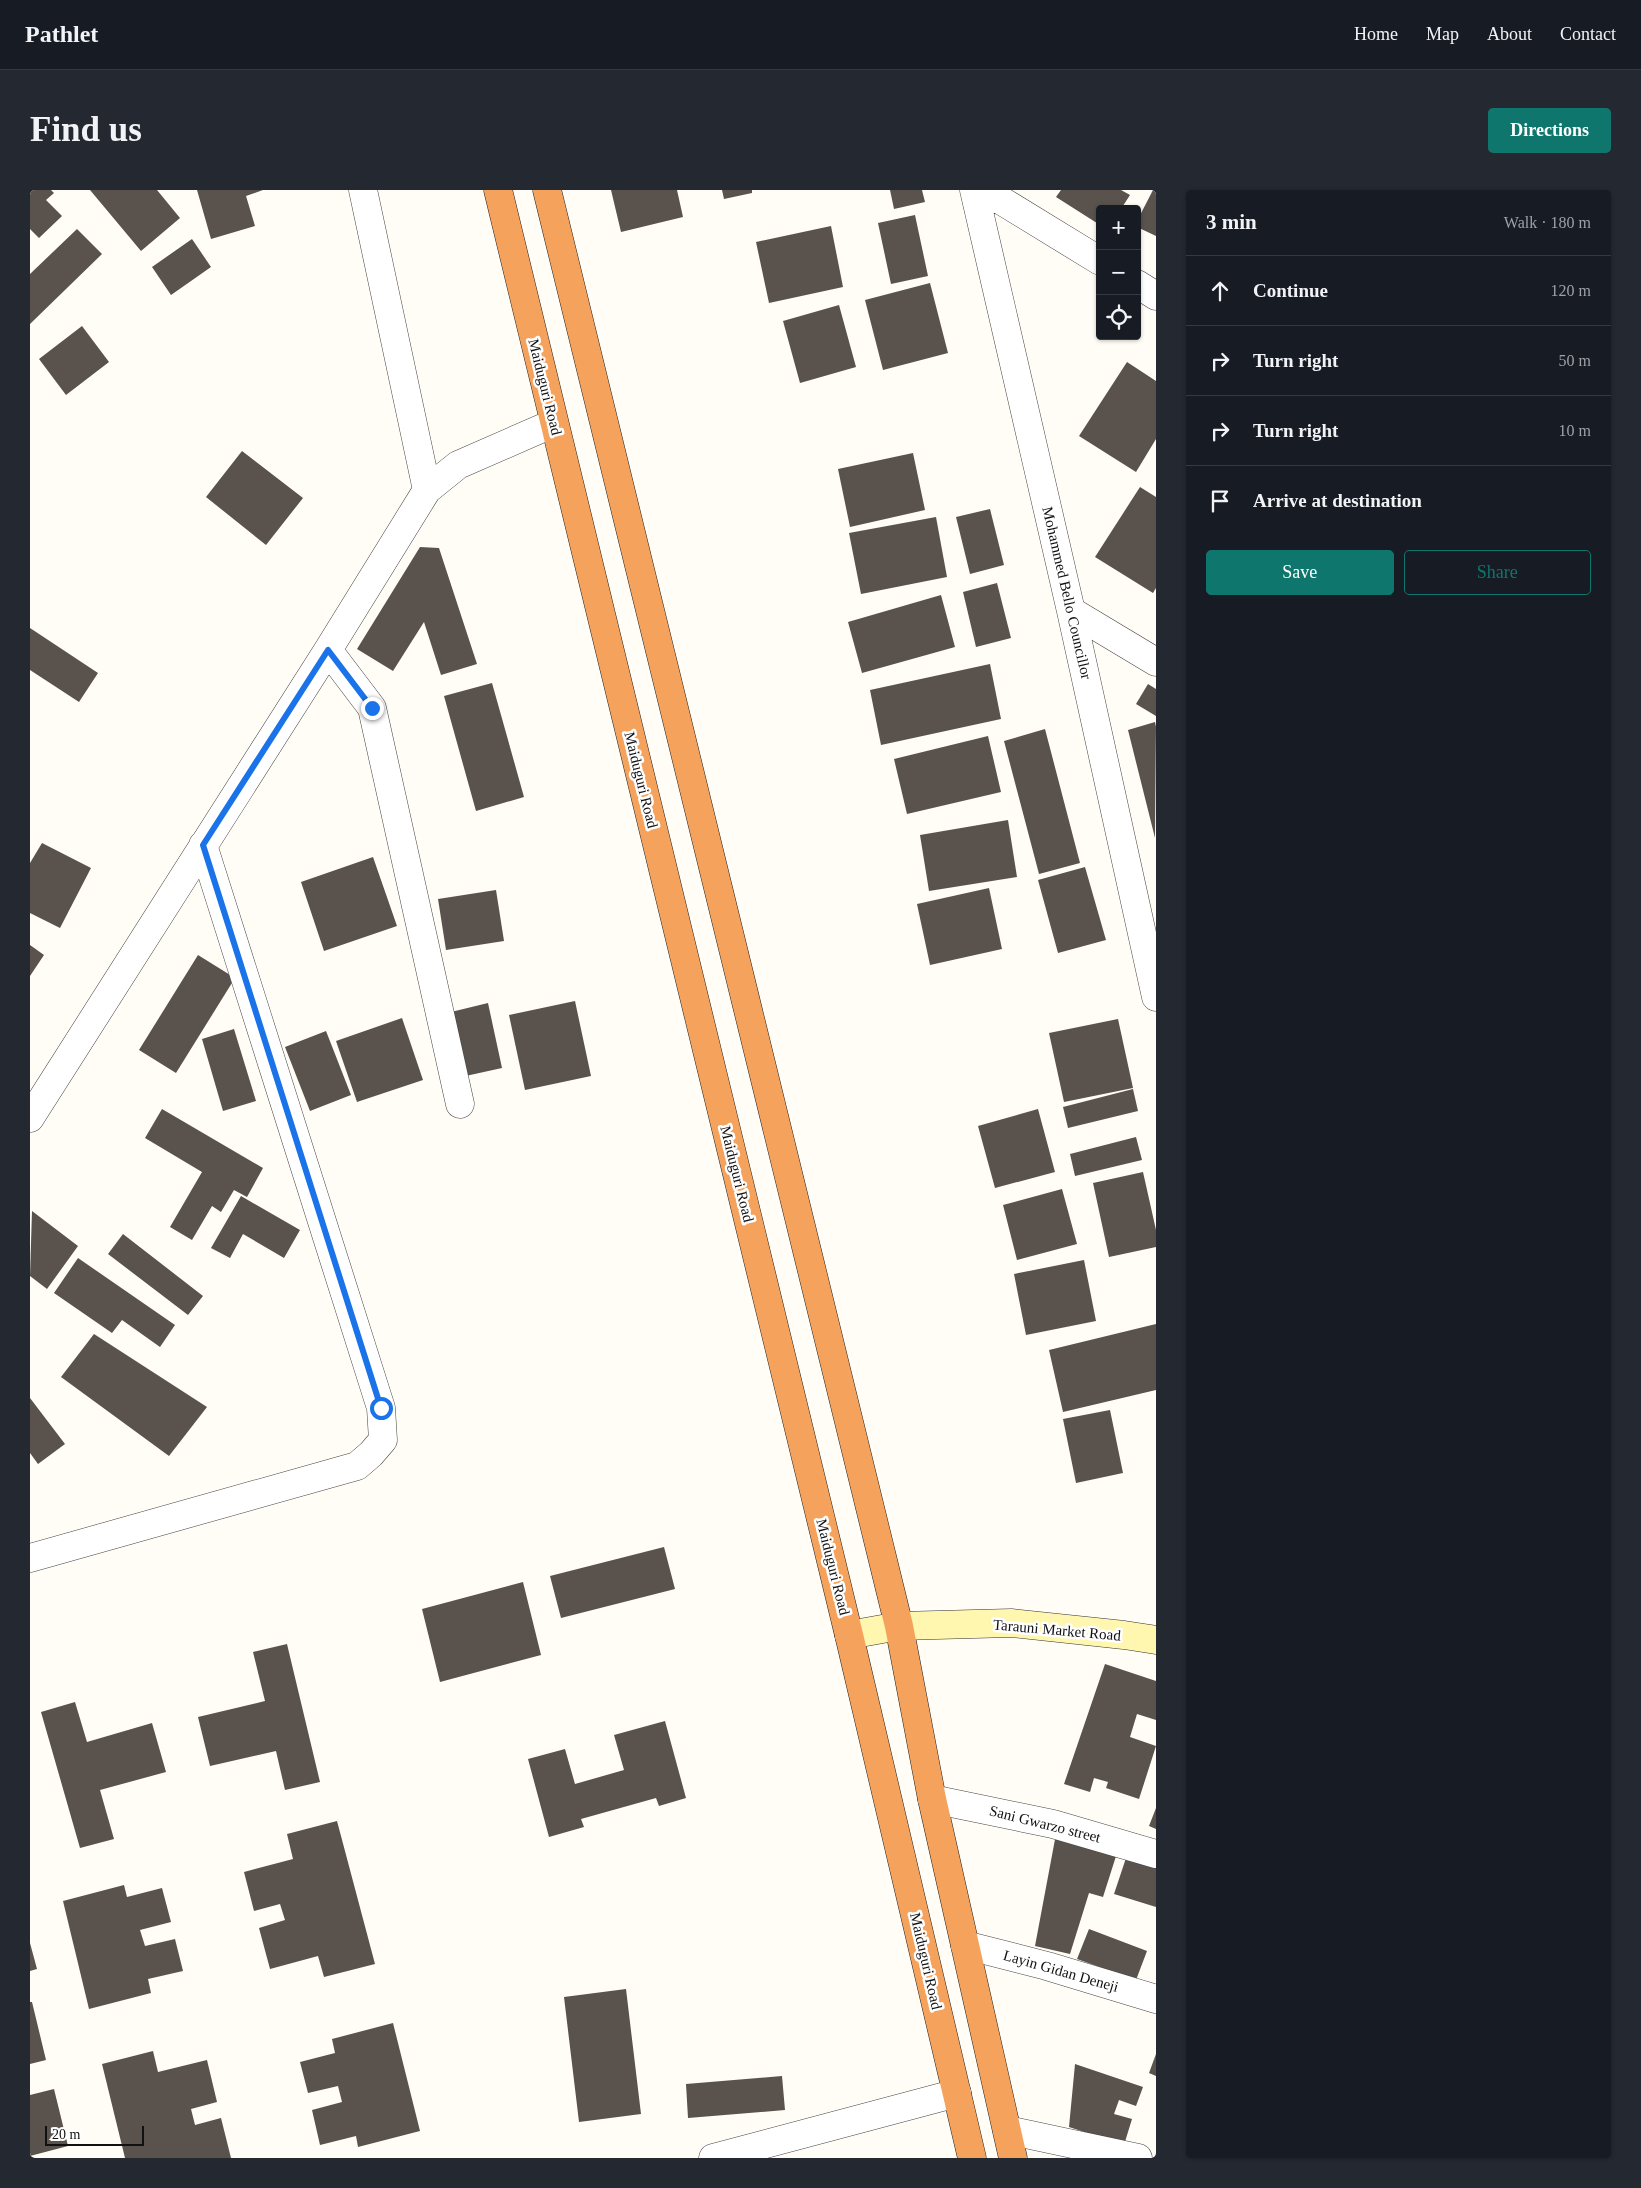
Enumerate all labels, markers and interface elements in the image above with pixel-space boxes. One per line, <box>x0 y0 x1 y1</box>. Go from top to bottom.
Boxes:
text: Pathlet <box>25 21 98 47</box>
text: Home <box>1354 24 1398 44</box>
text: Map <box>1426 24 1459 44</box>
text: About <box>1487 24 1532 44</box>
text: Contact <box>1560 24 1616 44</box>
button: Directions <box>1488 108 1611 153</box>
text: Find us <box>30 110 142 149</box>
map controls <box>1096 205 1141 340</box>
button: + <box>1096 205 1141 250</box>
text: 3 min <box>1206 210 1257 234</box>
text: Walk · 180 m <box>1504 214 1591 231</box>
button: − <box>1096 250 1141 295</box>
icon: ahead <box>1206 277 1234 305</box>
text: Continue <box>1253 280 1328 301</box>
text: 120 m <box>1551 282 1591 299</box>
button: locate <box>1096 295 1141 340</box>
street label: Maiduguri Road <box>525 337 565 437</box>
icon: right <box>1206 347 1234 375</box>
text: Turn right <box>1253 350 1338 371</box>
text: 50 m <box>1559 352 1591 369</box>
icon: right <box>1206 417 1234 445</box>
text: Turn right <box>1253 420 1338 441</box>
text: 10 m <box>1559 422 1591 439</box>
icon: arrive <box>1206 487 1234 515</box>
text: Arrive at destination <box>1253 490 1422 511</box>
street label: Mohammed Bello Councillor <box>1039 505 1095 681</box>
button: Save <box>1206 550 1394 595</box>
button: Share <box>1404 550 1591 595</box>
route end <box>361 697 384 720</box>
street label: Maiduguri Road <box>621 730 661 830</box>
street label: Maiduguri Road <box>717 1124 757 1224</box>
route start <box>370 1397 393 1420</box>
street label: Maiduguri Road <box>813 1517 853 1617</box>
street label: Tarauni Market Road <box>993 1616 1122 1644</box>
street label: Sani Gwarzo street <box>988 1802 1103 1846</box>
street label: Maiduguri Road <box>907 1911 945 2011</box>
street label: Layin Gidan Deneji <box>1002 1947 1120 1995</box>
scale bar <box>45 2123 144 2146</box>
text: 20 m <box>52 2127 80 2142</box>

